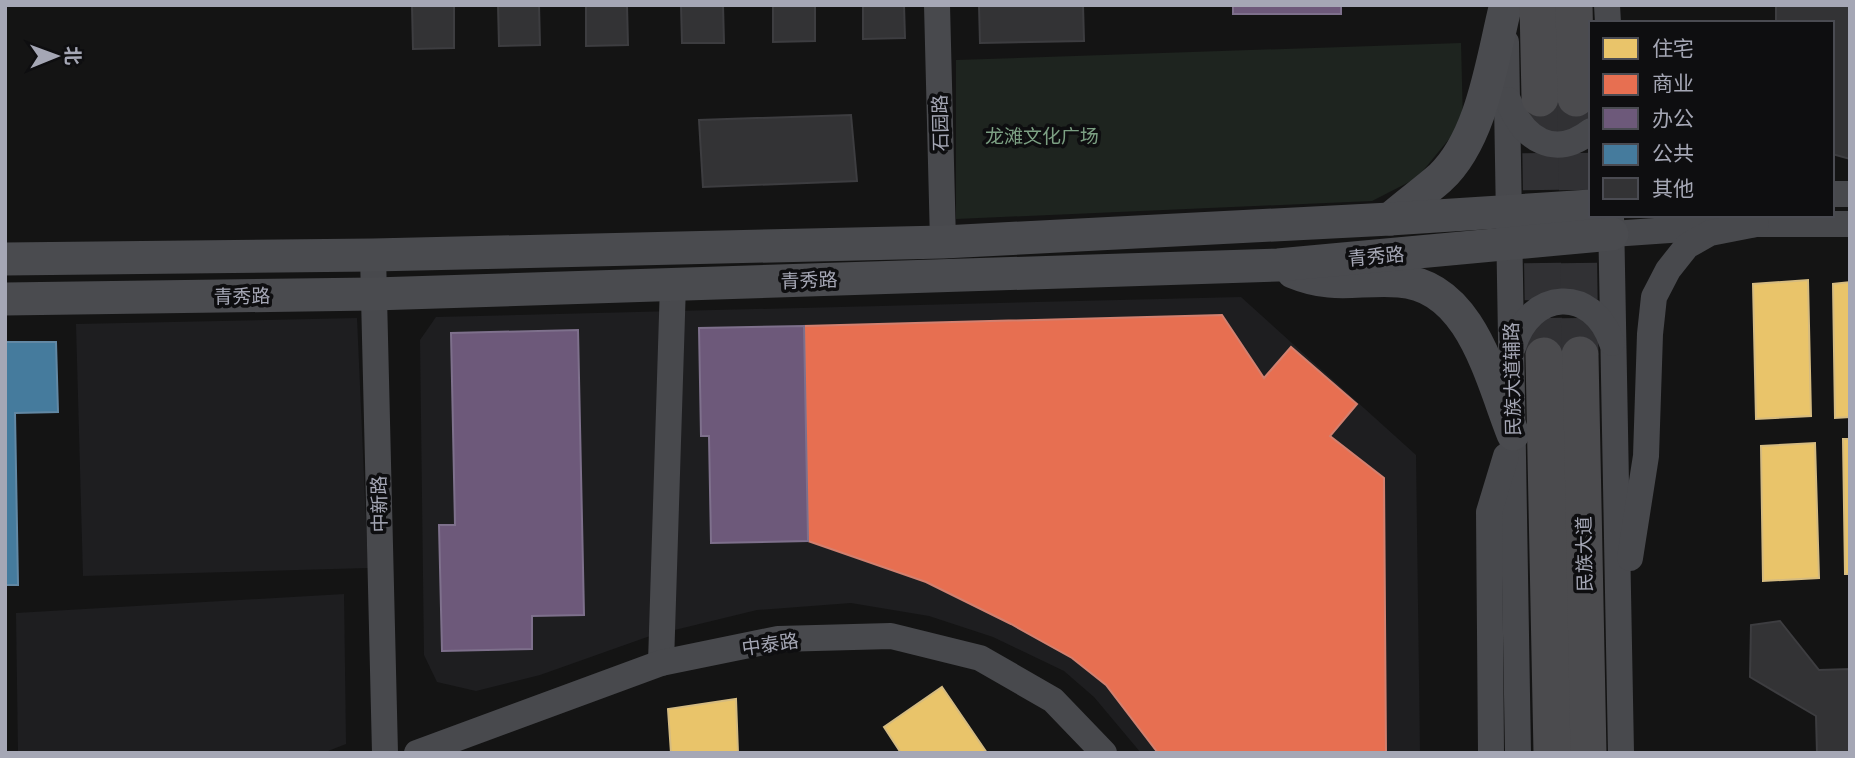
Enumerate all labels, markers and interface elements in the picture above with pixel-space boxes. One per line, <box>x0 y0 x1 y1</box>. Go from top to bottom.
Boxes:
north arrow <box>21 21 91 91</box>
legend <box>1589 21 1834 217</box>
text: 住宅 <box>1652 34 1694 62</box>
text: 北 <box>61 46 85 65</box>
text: 商业 <box>1652 69 1694 97</box>
street label: 石园路 <box>928 94 952 152</box>
text: 办公 <box>1652 104 1694 132</box>
park label: 龙滩文化广场 <box>985 124 1099 148</box>
text: 公共 <box>1652 139 1694 167</box>
text: 其他 <box>1652 174 1694 202</box>
street label: 青秀路 <box>1347 242 1405 270</box>
street label: 青秀路 <box>780 267 838 293</box>
street label: 青秀路 <box>213 284 271 308</box>
street label: 民族大道辅路 <box>1499 322 1525 436</box>
street label: 中新路 <box>367 475 391 533</box>
street label: 民族大道 <box>1571 516 1597 592</box>
street label: 中泰路 <box>740 628 800 660</box>

